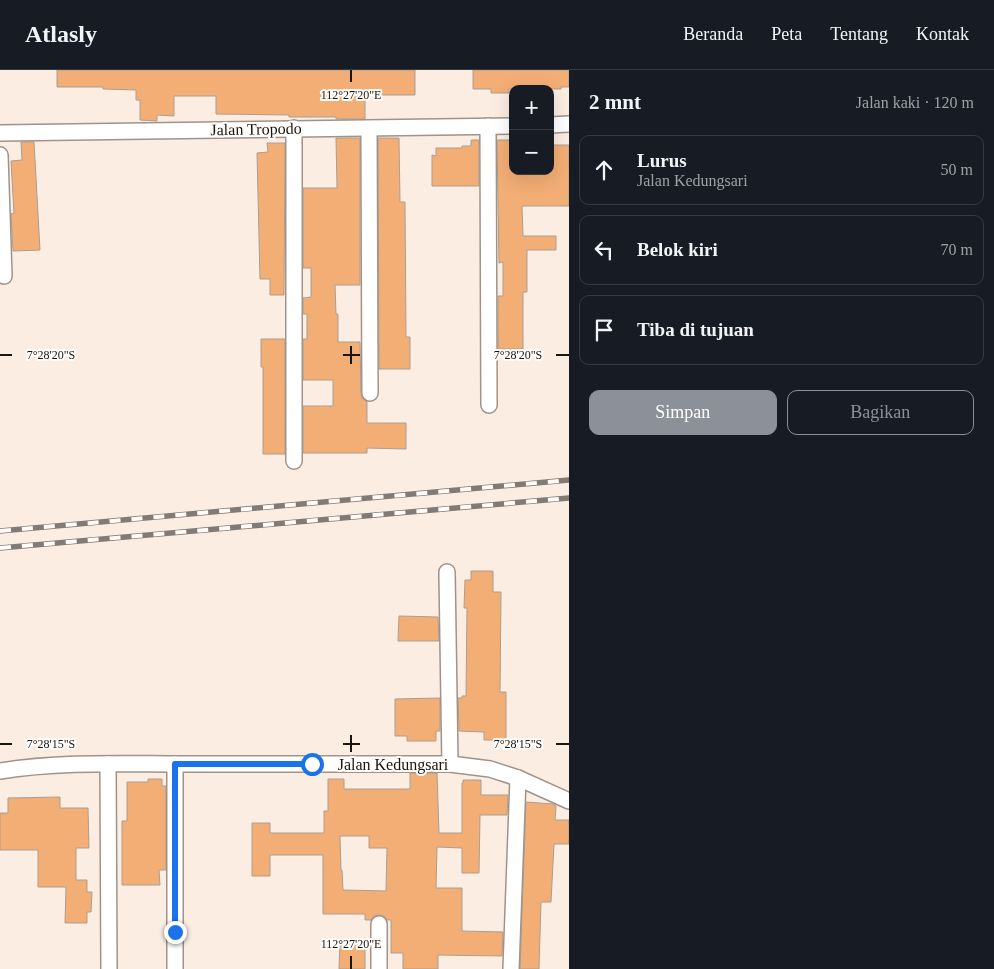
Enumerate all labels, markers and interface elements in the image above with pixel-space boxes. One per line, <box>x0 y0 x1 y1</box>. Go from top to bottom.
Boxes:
text: Atlasly <box>25 21 97 47</box>
text: Beranda <box>683 24 743 44</box>
text: Peta <box>771 24 802 44</box>
text: Tentang <box>830 24 888 44</box>
text: Kontak <box>916 24 969 44</box>
map controls <box>509 85 554 175</box>
button: + <box>509 85 554 130</box>
text: 112°27'20"E <box>321 88 381 102</box>
text: 2 mnt <box>589 90 641 114</box>
text: Jalan kaki · 120 m <box>856 94 974 111</box>
street label: Jalan Tropodo <box>210 120 302 139</box>
button: − <box>509 130 554 175</box>
text: Lurus <box>637 150 687 171</box>
icon: ahead <box>590 156 618 184</box>
text: 50 m <box>941 161 973 178</box>
text: Jalan Kedungsari <box>637 172 748 189</box>
icon: left <box>590 236 618 264</box>
text: Belok kiri <box>637 239 718 260</box>
text: 70 m <box>941 241 973 258</box>
icon: arrive <box>590 316 618 344</box>
text: Tiba di tujuan <box>637 319 754 340</box>
text: 7°28'20"S <box>27 348 75 362</box>
text: 7°28'20"S <box>494 348 542 362</box>
button: Simpan <box>589 390 777 435</box>
button: Bagikan <box>787 390 974 435</box>
text: 7°28'15"S <box>27 737 75 751</box>
text: 7°28'15"S <box>494 737 542 751</box>
route start <box>301 753 324 776</box>
street label: Jalan Kedungsari <box>338 756 449 774</box>
route end <box>164 921 187 944</box>
text: 112°27'20"E <box>321 937 381 951</box>

